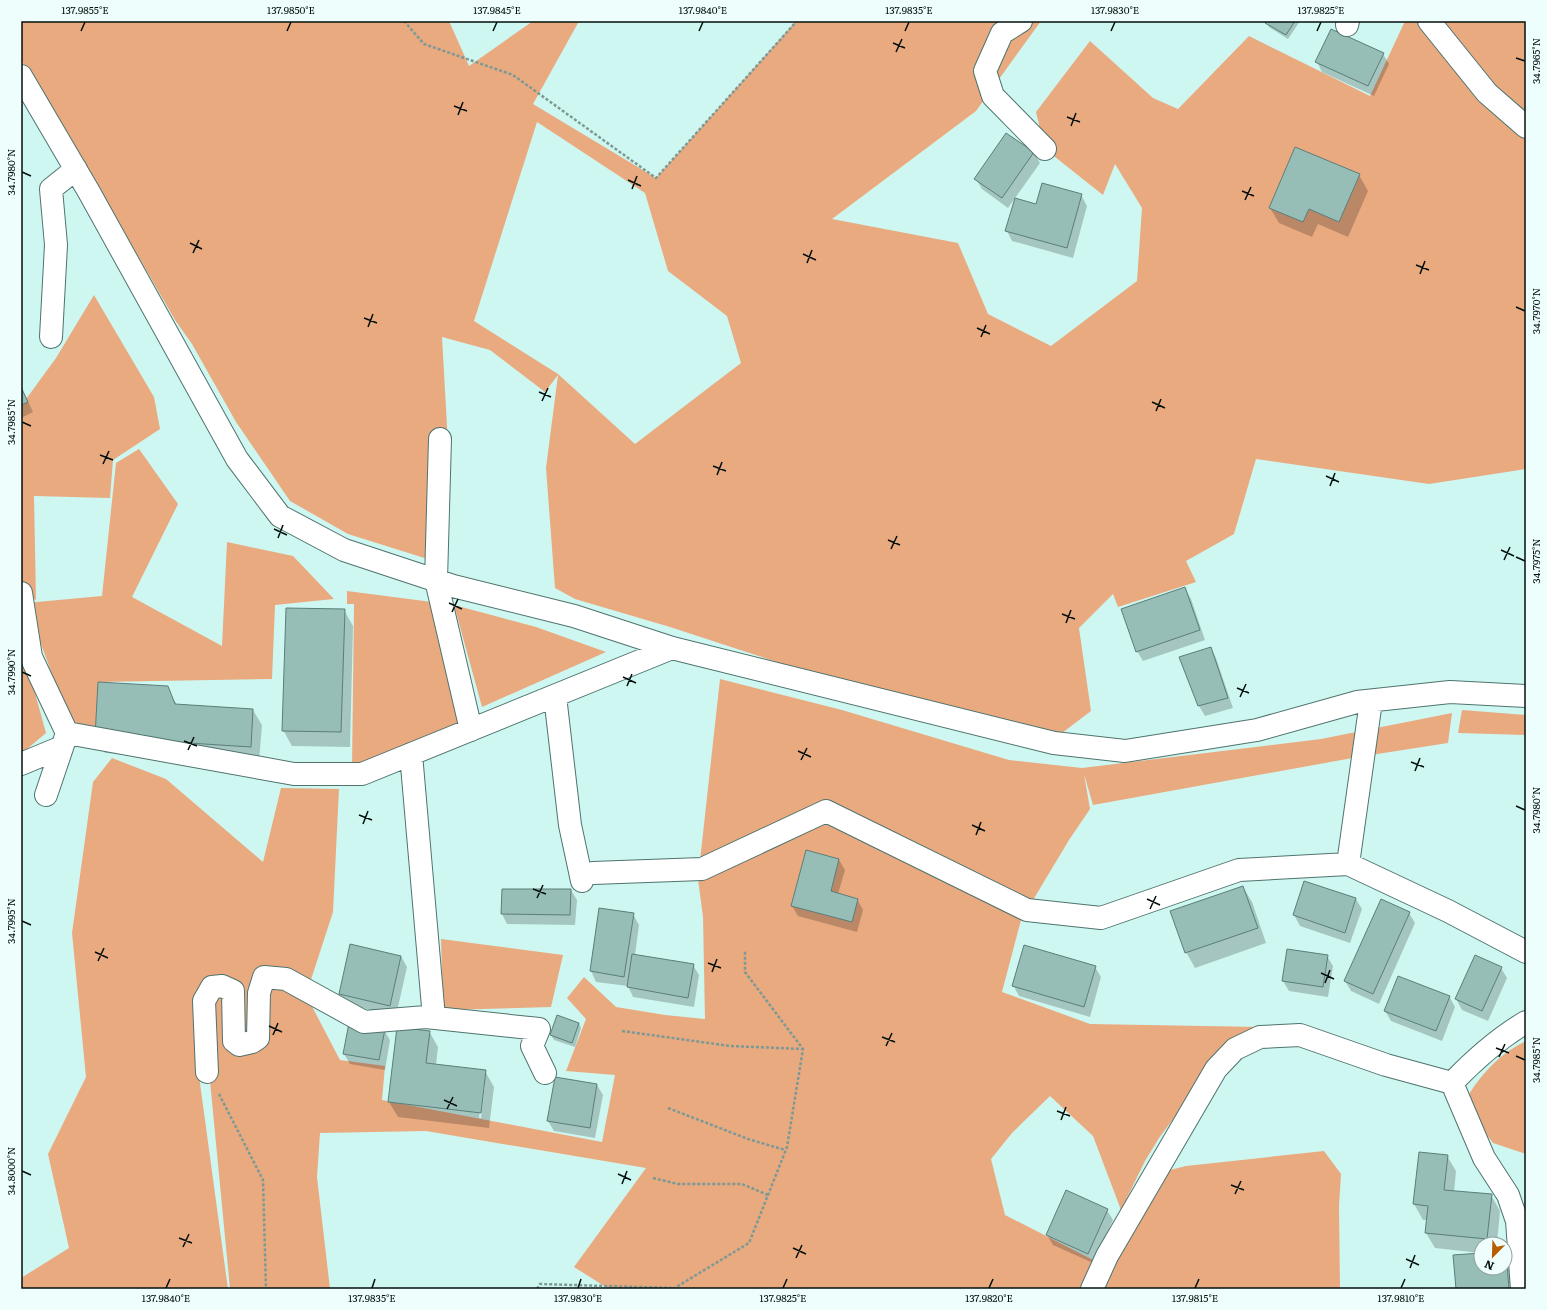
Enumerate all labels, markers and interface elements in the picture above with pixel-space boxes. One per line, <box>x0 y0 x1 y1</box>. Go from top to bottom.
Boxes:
text: 137.9855°E <box>61 2 109 17</box>
text: 137.9850°E <box>267 2 315 17</box>
text: 137.9845°E <box>473 2 521 17</box>
text: 137.9840°E <box>679 2 727 17</box>
text: 137.9835°E <box>885 2 933 17</box>
text: 137.9830°E <box>1091 2 1139 17</box>
text: 137.9825°E <box>1298 2 1345 17</box>
text: 34.7965°N <box>1528 38 1543 84</box>
text: 34.7980°N <box>3 149 18 195</box>
text: 34.7970°N <box>1528 288 1543 334</box>
text: 34.7985°N <box>3 399 18 445</box>
text: 34.7975°N <box>1528 538 1543 584</box>
text: 34.7990°N <box>3 649 18 695</box>
text: 34.7980°N <box>1528 787 1543 833</box>
text: 34.7995°N <box>3 898 18 944</box>
text: 34.7985°N <box>1528 1037 1543 1083</box>
text: 34.8000°N <box>3 1147 18 1195</box>
north arrow <box>1473 1236 1513 1276</box>
text: N <box>1481 1257 1496 1275</box>
text: 137.9840°E <box>142 1290 190 1305</box>
text: 137.9835°E <box>348 1290 396 1305</box>
text: 137.9830°E <box>554 1290 602 1305</box>
text: 137.9825°E <box>760 1290 807 1305</box>
text: 137.9820°E <box>965 1290 1013 1305</box>
text: 137.9815°E <box>1172 1290 1218 1305</box>
text: 137.9810°E <box>1378 1290 1424 1305</box>

